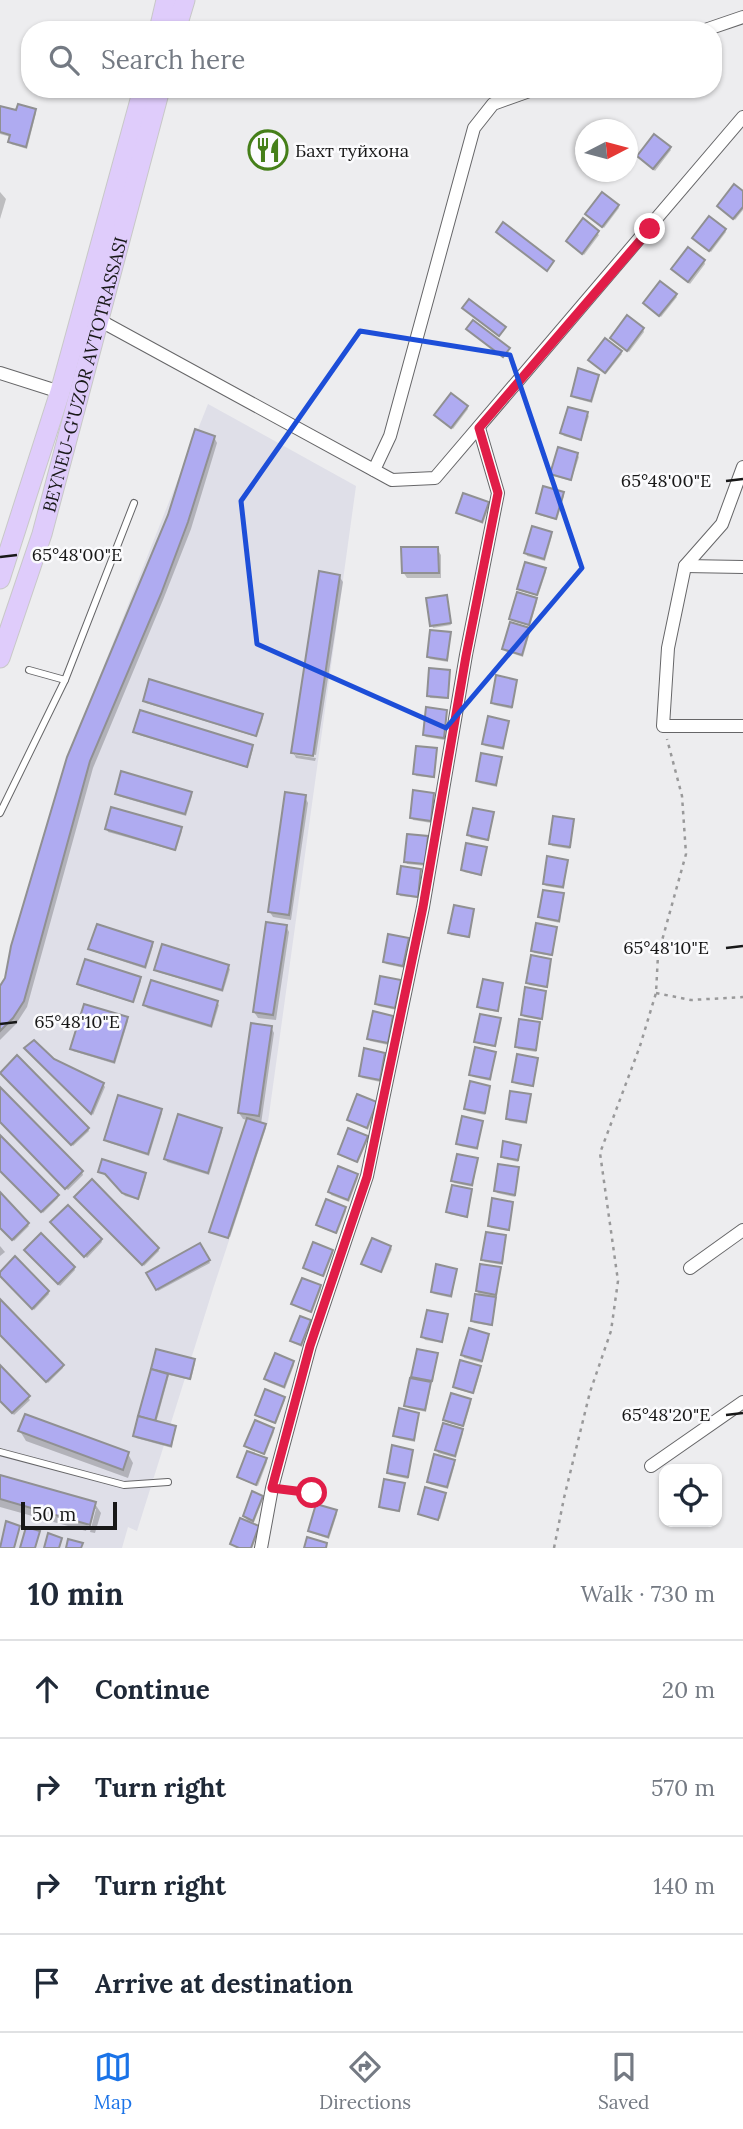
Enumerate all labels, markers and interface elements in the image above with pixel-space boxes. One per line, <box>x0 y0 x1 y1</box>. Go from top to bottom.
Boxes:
search box <box>21 21 722 98</box>
icon: search <box>45 41 83 79</box>
text: Search here <box>101 43 245 76</box>
north arrow <box>575 119 638 182</box>
restaurant icon: Бахт туйхона <box>247 129 289 171</box>
place label: Бахт туйхона <box>295 139 409 162</box>
route end <box>634 213 665 244</box>
street label: BEYNEU-G'UZOR AVTOTRASSASI <box>37 234 132 515</box>
text: 65°48'00"E <box>621 469 711 492</box>
text: 65°48'00"E <box>32 543 122 566</box>
text: 65°48'10"E <box>623 936 709 959</box>
text: 65°48'10"E <box>34 1010 120 1033</box>
text: 65°48'20"E <box>622 1403 710 1426</box>
map controls <box>659 1464 722 1527</box>
button: locate <box>659 1464 722 1527</box>
route start <box>296 1477 327 1508</box>
scale bar <box>21 1499 117 1531</box>
text: 50 m <box>32 1502 76 1526</box>
text: 10 min <box>28 1575 124 1613</box>
text: Walk · 730 m <box>580 1579 715 1608</box>
icon: ahead <box>28 1670 66 1708</box>
text: Continue <box>95 1673 210 1706</box>
text: 20 m <box>662 1675 715 1704</box>
icon: right <box>28 1768 66 1806</box>
text: Turn right <box>95 1771 226 1804</box>
text: 570 m <box>651 1773 715 1802</box>
icon: right <box>28 1866 66 1904</box>
text: Turn right <box>95 1869 226 1902</box>
text: 140 m <box>653 1871 715 1900</box>
icon: arrive <box>28 1964 66 2002</box>
text: Arrive at destination <box>95 1967 353 2000</box>
tab: Map <box>94 2048 132 2114</box>
tab: Directions <box>319 2048 411 2114</box>
tab: Saved <box>598 2048 649 2114</box>

